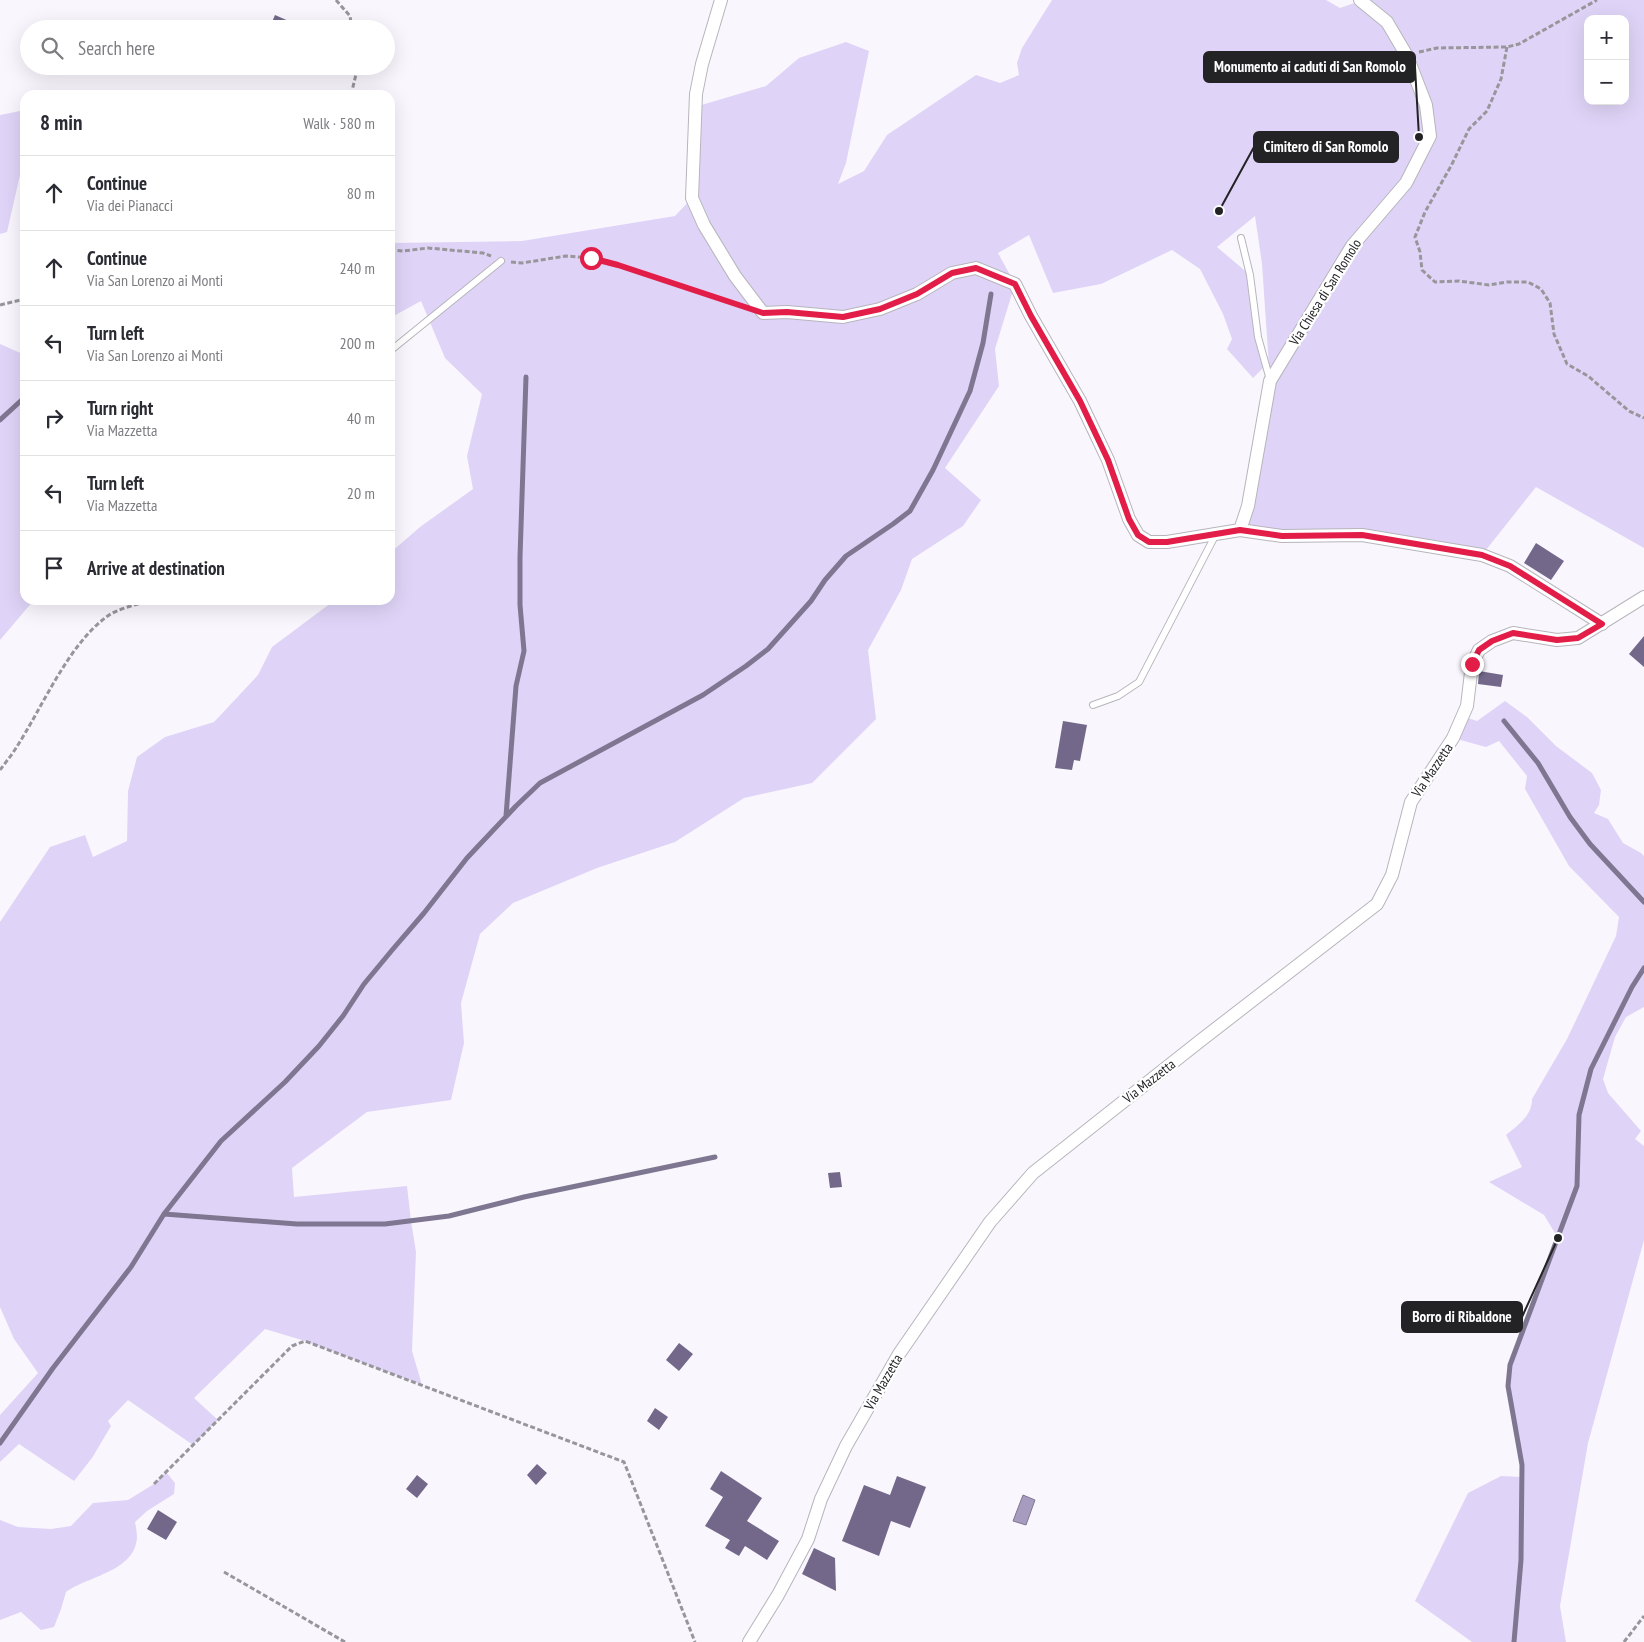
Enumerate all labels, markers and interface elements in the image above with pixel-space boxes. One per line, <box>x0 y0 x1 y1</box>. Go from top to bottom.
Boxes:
map controls <box>1584 15 1629 105</box>
button: + <box>1584 15 1629 60</box>
search box <box>20 20 395 75</box>
icon: search <box>38 34 66 62</box>
text: Search here <box>78 36 155 60</box>
callout: Monumento ai caduti di San Romolo <box>1204 52 1415 82</box>
text: Monumento ai caduti di San Romolo <box>1214 57 1406 76</box>
button: − <box>1584 60 1629 105</box>
text: 8 min <box>40 109 82 136</box>
text: Walk · 580 m <box>303 113 375 133</box>
callout: Cimitero di San Romolo <box>1254 132 1398 162</box>
text: Cimitero di San Romolo <box>1264 137 1389 156</box>
text: Continue <box>87 171 147 195</box>
icon: ahead <box>40 179 68 207</box>
text: 80 m <box>347 183 375 203</box>
text: Via dei Pianacci <box>87 195 173 215</box>
street label: Via Chiesa di San Romolo <box>1284 235 1365 349</box>
text: Continue <box>87 246 147 270</box>
route start <box>580 247 603 270</box>
icon: ahead <box>40 254 68 282</box>
text: 240 m <box>340 258 375 278</box>
text: Via San Lorenzo ai Monti <box>87 270 223 290</box>
text: Turn left <box>87 321 144 345</box>
icon: left <box>40 329 68 357</box>
text: 200 m <box>340 333 375 353</box>
text: Via San Lorenzo ai Monti <box>87 345 223 365</box>
text: Turn right <box>87 396 153 420</box>
icon: right <box>40 404 68 432</box>
text: 40 m <box>347 408 375 428</box>
text: Via Mazzetta <box>87 420 157 440</box>
text: Turn left <box>87 471 144 495</box>
icon: left <box>40 479 68 507</box>
text: 20 m <box>347 483 375 503</box>
text: Via Mazzetta <box>87 495 157 515</box>
icon: arrive <box>40 554 68 582</box>
text: Arrive at destination <box>87 556 225 580</box>
route end <box>1461 653 1484 676</box>
street label: Via Mazzetta <box>1407 739 1457 801</box>
street label: Via Mazzetta <box>1118 1055 1179 1108</box>
callout: Borro di Ribaldone <box>1402 1302 1522 1332</box>
text: Borro di Ribaldone <box>1412 1307 1512 1326</box>
street label: Via Mazzetta <box>859 1351 906 1414</box>

